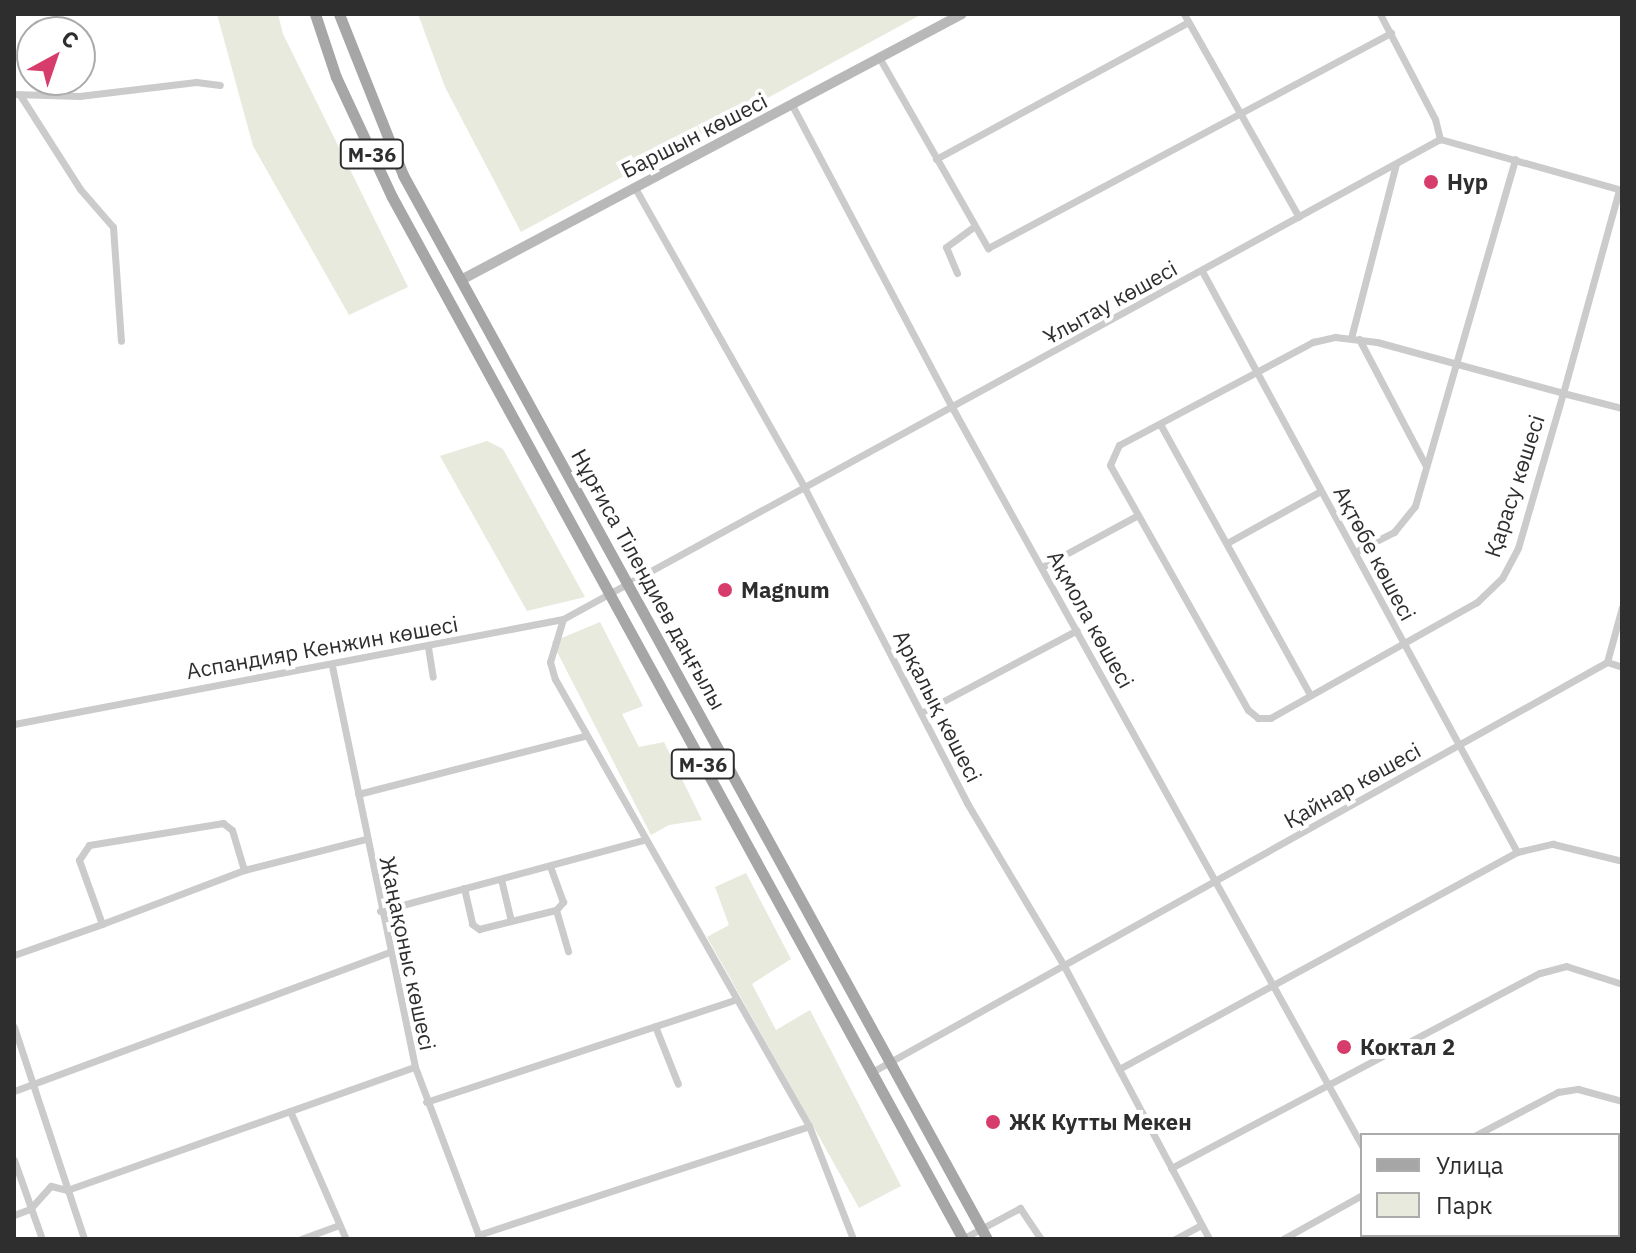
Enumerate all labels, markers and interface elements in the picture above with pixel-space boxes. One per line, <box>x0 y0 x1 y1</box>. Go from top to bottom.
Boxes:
north arrow <box>16 16 96 96</box>
text: С <box>56 23 85 54</box>
street label: Баршын көшесі <box>617 87 771 183</box>
road number: M-36 <box>338 138 406 170</box>
place label: Нур <box>1447 169 1488 195</box>
marker: Нур <box>1422 173 1440 191</box>
street label: Ұлытау көшесі <box>1039 254 1181 350</box>
street label: Қарасу көшесі <box>1479 411 1549 561</box>
street label: Нұрғиса Тілендиев даңғылы <box>566 444 732 714</box>
street label: Ақтөбе көшесі <box>1328 481 1422 625</box>
street label: Ақмола көшесі <box>1042 545 1140 693</box>
place label: Magnum <box>741 577 830 603</box>
marker: Magnum <box>716 581 734 599</box>
street label: Аспандияр Кенжин көшесі <box>184 610 460 684</box>
street label: Арқалық көшесі <box>888 626 988 786</box>
street label: Қайнар көшесі <box>1279 737 1425 833</box>
road number: M-36 <box>669 748 737 780</box>
street label: Жаңақоныс көшесі <box>375 853 441 1053</box>
place label: Коктал 2 <box>1360 1034 1455 1060</box>
marker: Коктал 2 <box>1335 1038 1353 1056</box>
place label: ЖК Кутты Мекен <box>1009 1109 1192 1135</box>
marker: ЖК Кутты Мекен <box>984 1113 1002 1131</box>
legend <box>1360 1133 1620 1237</box>
text: Улица <box>1436 1149 1504 1181</box>
text: Парк <box>1436 1189 1493 1221</box>

